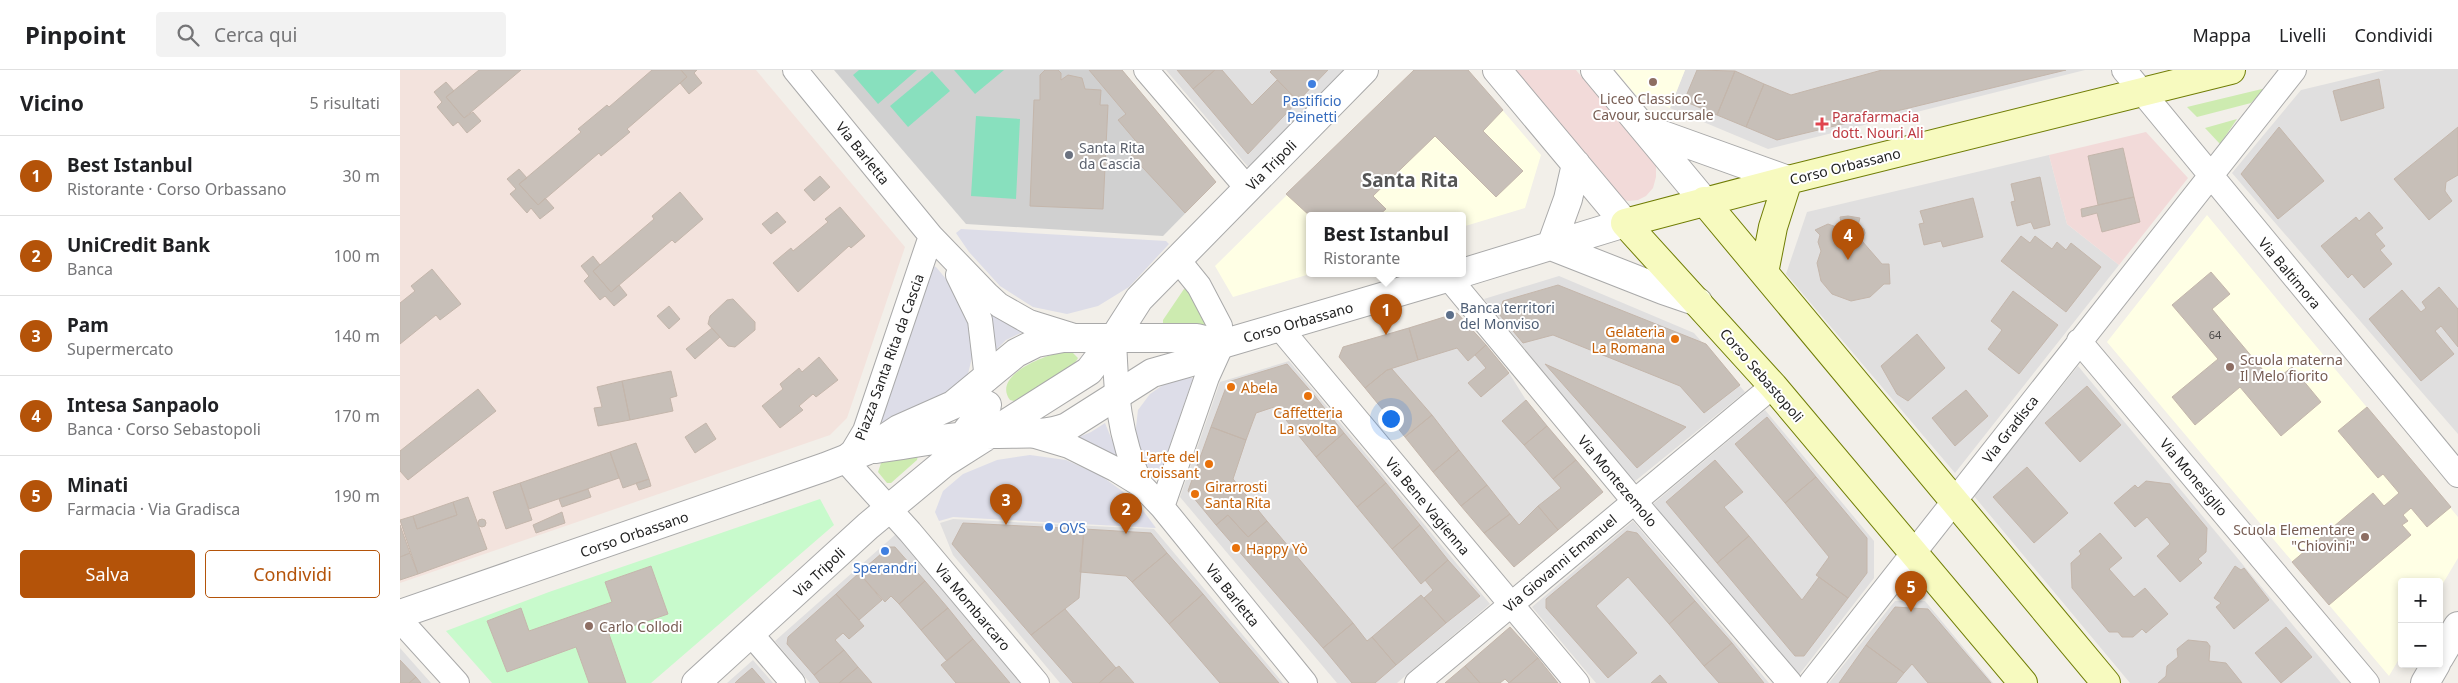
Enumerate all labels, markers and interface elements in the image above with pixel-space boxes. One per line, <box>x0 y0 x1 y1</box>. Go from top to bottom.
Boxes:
search box <box>156 12 506 57</box>
text: Pinpoint <box>25 18 126 51</box>
icon: search <box>174 21 202 49</box>
text: Cerca qui <box>214 22 297 48</box>
text: Mappa <box>2192 23 2251 47</box>
text: Livelli <box>2279 23 2326 47</box>
text: Condividi <box>2354 23 2433 47</box>
marker: Liceo Classico C. Cavour, succursale <box>1647 76 1659 88</box>
marker: Pastificio Peinetti <box>1306 78 1318 90</box>
text: Vicino <box>20 89 84 117</box>
place label: Liceo Classico C. Cavour, succursale <box>1592 89 1714 124</box>
place label: Pastificio Peinetti <box>1283 91 1341 126</box>
text: 5 risultati <box>310 92 380 114</box>
place label: Parafarmacia dott. Nouri Ali <box>1832 107 1924 142</box>
street label: Via Barletta <box>832 118 894 188</box>
marker: Parafarmacia dott. Nouri Ali <box>1816 118 1828 130</box>
street label: Via Tripoli <box>1242 136 1300 194</box>
place label: Santa Rita da Cascia <box>1079 138 1145 173</box>
street label: Corso Orbassano <box>1788 143 1902 189</box>
marker: Santa Rita da Cascia <box>1063 149 1075 161</box>
text: Best Istanbul <box>67 152 193 178</box>
text: 1 <box>31 165 41 187</box>
text: 30 m <box>343 165 380 187</box>
district label: Santa Rita <box>1362 167 1458 193</box>
text: Ristorante · Corso Orbassano <box>67 178 286 200</box>
popup <box>1306 212 1466 277</box>
pin: 4 <box>1832 219 1864 260</box>
text: Best Istanbul <box>1323 221 1449 247</box>
text: UniCredit Bank <box>67 232 210 258</box>
street label: Via Baltimora <box>2255 233 2325 313</box>
text: 2 <box>31 245 41 267</box>
text: 100 m <box>333 245 380 267</box>
text: Ristorante <box>1323 247 1400 269</box>
text: Banca <box>67 258 113 280</box>
street label: Piazza Santa Rita da Cascia <box>850 271 928 443</box>
pin: 1 <box>1370 294 1402 335</box>
street label: Corso Orbassano <box>1241 297 1355 347</box>
place label: Banca territori del Monviso <box>1460 298 1555 333</box>
marker: Banca territori del Monviso <box>1444 309 1456 321</box>
text: Pam <box>67 312 109 338</box>
place label: Gelateria La Romana <box>1592 322 1665 357</box>
street label: Corso Sebastopoli <box>1716 324 1808 426</box>
text: 3 <box>31 325 41 347</box>
text: 140 m <box>333 325 380 347</box>
house number: 64 <box>2209 327 2222 342</box>
marker: Gelateria La Romana <box>1669 333 1681 345</box>
text: Supermercato <box>67 338 174 360</box>
place label: Scuola materna Il Melo fiorito <box>2240 350 2343 385</box>
marker: Scuola materna Il Melo fiorito <box>2224 361 2236 373</box>
place label: Abela <box>1241 378 1278 397</box>
marker: Abela <box>1225 381 1237 393</box>
marker: Caffetteria La svolta <box>1302 390 1314 402</box>
street label: Via Gradisca <box>1978 391 2042 467</box>
text: Intesa Sanpaolo <box>67 392 219 418</box>
place label: Caffetteria La svolta <box>1273 403 1343 438</box>
text: 4 <box>31 405 41 427</box>
text: 170 m <box>333 405 380 427</box>
your location <box>1378 406 1404 432</box>
text: Banca · Corso Sebastopoli <box>67 418 261 440</box>
street label: Via Montezemolo <box>1574 431 1662 531</box>
street label: Via Monesiglio <box>2156 434 2232 520</box>
place label: L'arte del croissant <box>1140 447 1199 482</box>
street label: Via Bene Vagienna <box>1382 453 1474 559</box>
marker: L'arte del croissant <box>1203 458 1215 470</box>
text: Minati <box>67 472 128 498</box>
place label: Girarrosti Santa Rita <box>1205 477 1271 512</box>
pin: 3 <box>990 484 1022 525</box>
text: 5 <box>31 485 41 507</box>
text: 190 m <box>333 485 380 507</box>
marker: Girarrosti Santa Rita <box>1189 488 1201 500</box>
pin: 2 <box>1110 493 1142 534</box>
text: Farmacia · Via Gradisca <box>67 498 240 520</box>
street label: Corso Orbassano <box>577 507 691 561</box>
street label: Via Giovanni Emanuel <box>1499 510 1621 616</box>
place label: OVS <box>1059 518 1086 537</box>
place label: Scuola Elementare "Chiovini" <box>2233 520 2355 555</box>
marker: OVS <box>1043 521 1055 533</box>
marker: Scuola Elementare "Chiovini" <box>2359 531 2371 543</box>
place label: Happy Yò <box>1246 539 1308 558</box>
marker: Happy Yò <box>1230 542 1242 554</box>
street label: Via Tripoli <box>789 543 849 601</box>
marker: Sperandri <box>879 545 891 557</box>
button: Salva <box>20 550 195 598</box>
button: Condividi <box>205 550 380 598</box>
place label: Sperandri <box>853 558 917 577</box>
street label: Via Mombarcaro <box>931 559 1015 655</box>
street label: Via Barletta <box>1202 560 1264 630</box>
pin: 5 <box>1895 571 1927 612</box>
map controls <box>2398 578 2443 668</box>
button: + <box>2398 578 2443 623</box>
place label: Carlo Collodi <box>599 617 682 636</box>
marker: Carlo Collodi <box>583 620 595 632</box>
button: − <box>2398 623 2443 668</box>

